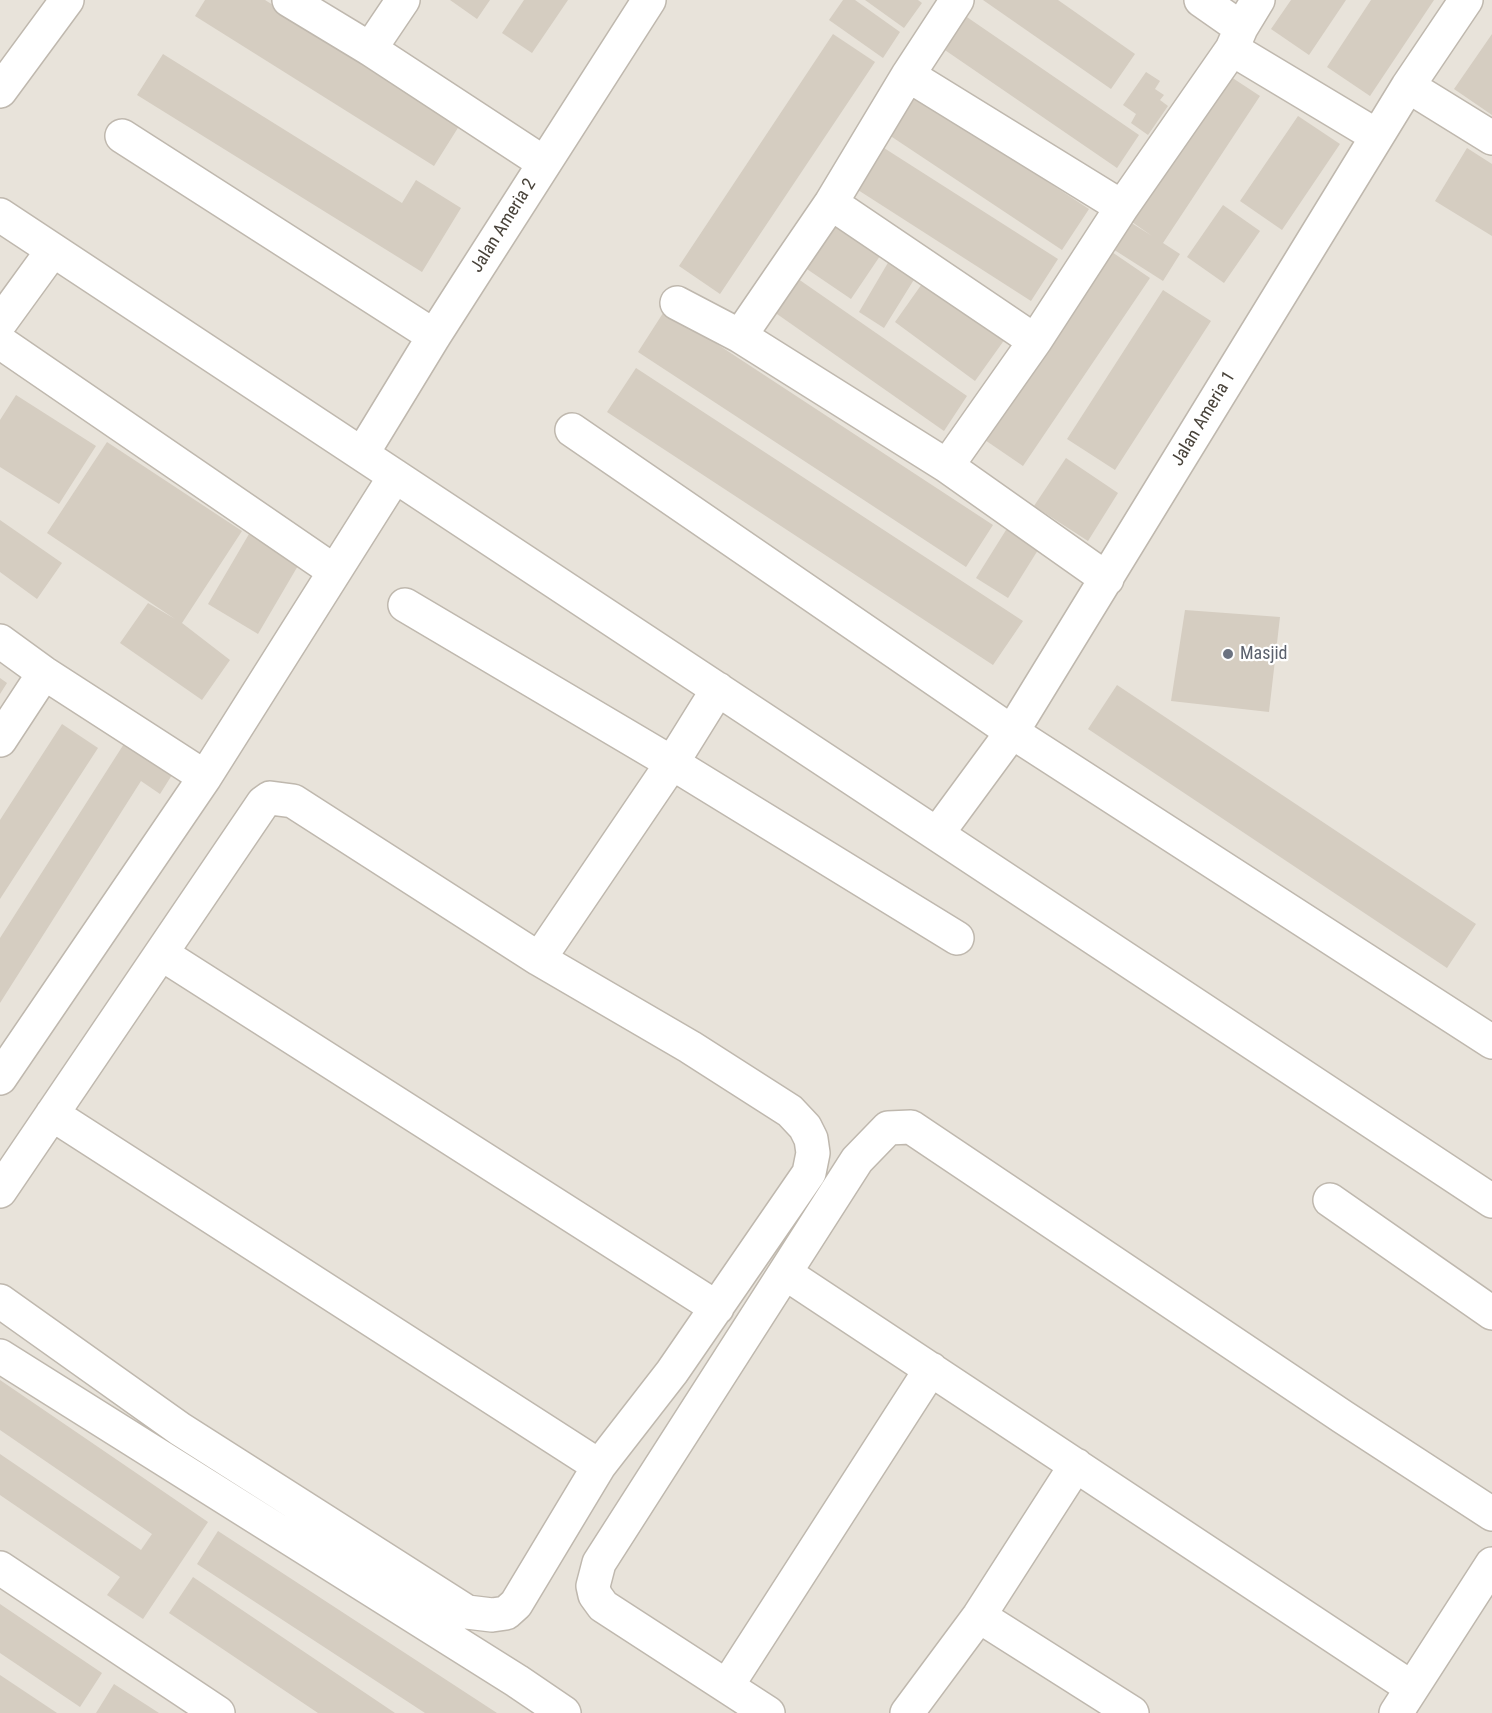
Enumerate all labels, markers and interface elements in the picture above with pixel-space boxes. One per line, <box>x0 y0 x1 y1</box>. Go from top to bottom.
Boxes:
street label: Jalan Ameria 2 <box>467 175 541 277</box>
street label: Jalan Ameria 1 <box>1167 368 1241 470</box>
place label: Masjid <box>1240 643 1288 665</box>
marker: Masjid <box>1221 647 1235 661</box>

